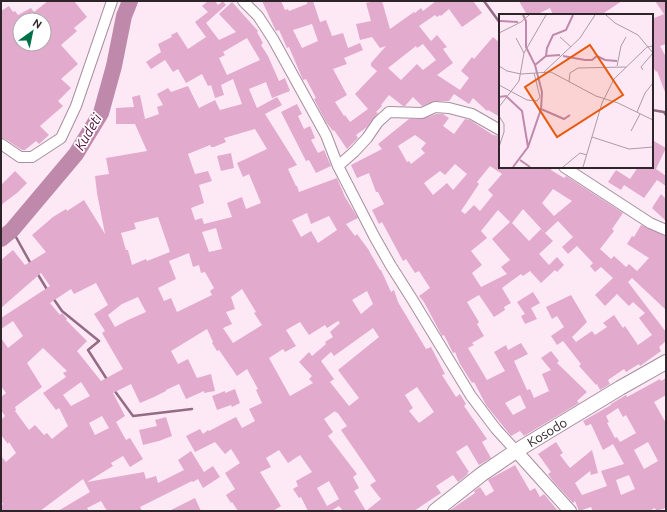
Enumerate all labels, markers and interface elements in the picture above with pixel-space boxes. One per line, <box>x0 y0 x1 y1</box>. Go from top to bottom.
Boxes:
north arrow <box>12 12 52 52</box>
inset map <box>499 14 653 168</box>
text: N <box>31 16 44 31</box>
water label: Kudeti <box>71 110 105 153</box>
street label: Kosodo <box>525 415 569 449</box>

